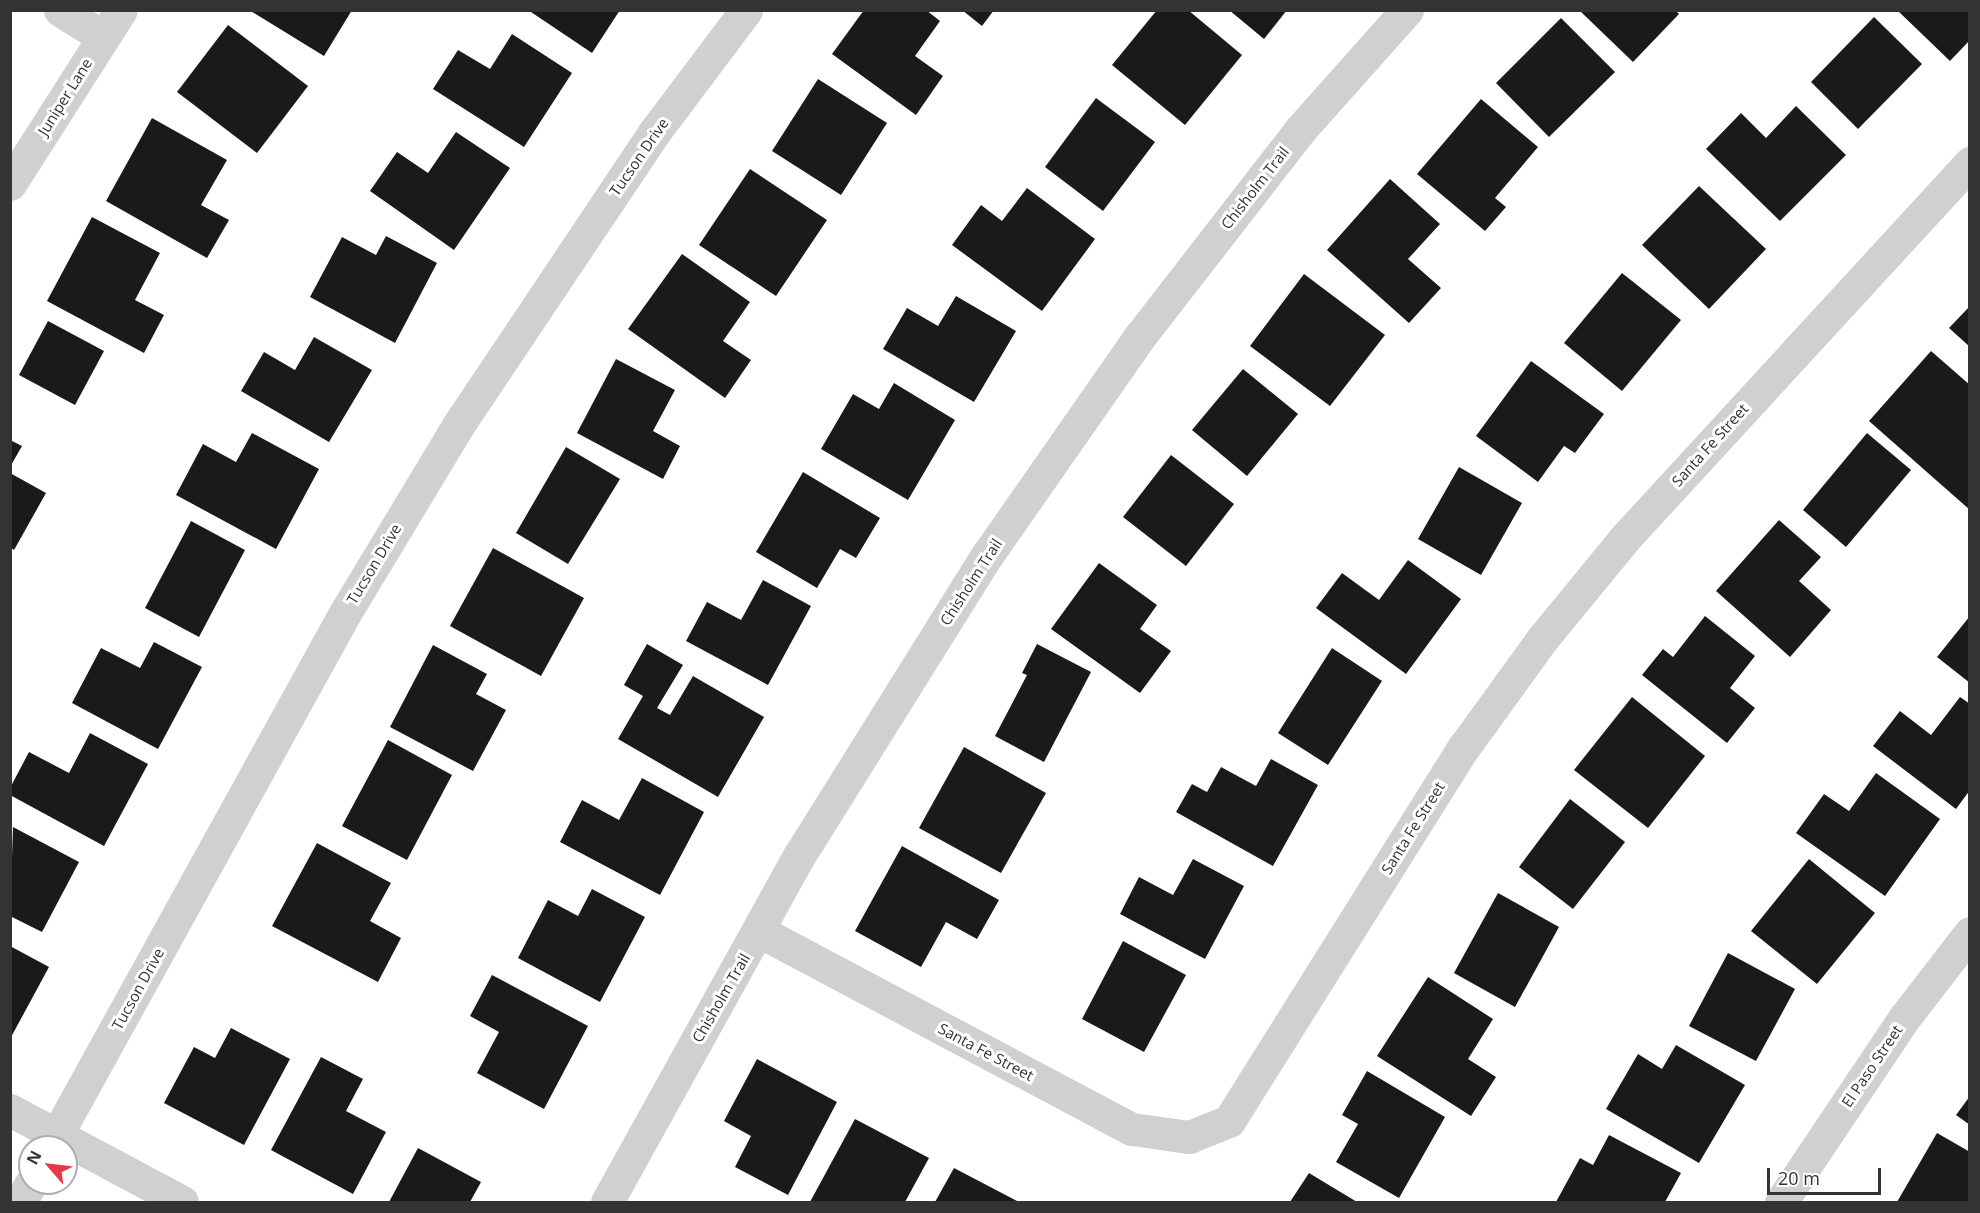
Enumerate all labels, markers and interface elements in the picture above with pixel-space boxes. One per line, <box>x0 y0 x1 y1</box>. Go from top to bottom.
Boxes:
street label: Juniper Lane <box>34 55 96 139</box>
street label: Tucson Drive <box>606 115 672 199</box>
street label: Chisholm Trail <box>1217 143 1293 233</box>
street label: Santa Fe Street <box>1668 400 1752 490</box>
street label: Tucson Drive <box>343 521 405 607</box>
street label: Chisholm Trail <box>936 535 1006 629</box>
street label: Santa Fe Street <box>1377 779 1449 877</box>
street label: Tucson Drive <box>108 945 168 1033</box>
street label: Chisholm Trail <box>688 950 754 1046</box>
street label: Santa Fe Street <box>935 1019 1037 1085</box>
street label: El Paso Street <box>1838 1021 1906 1111</box>
north arrow <box>18 1135 78 1195</box>
text: N <box>21 1147 47 1168</box>
scale bar <box>1770 1156 1884 1194</box>
text: 20 m <box>1778 1166 1820 1190</box>

